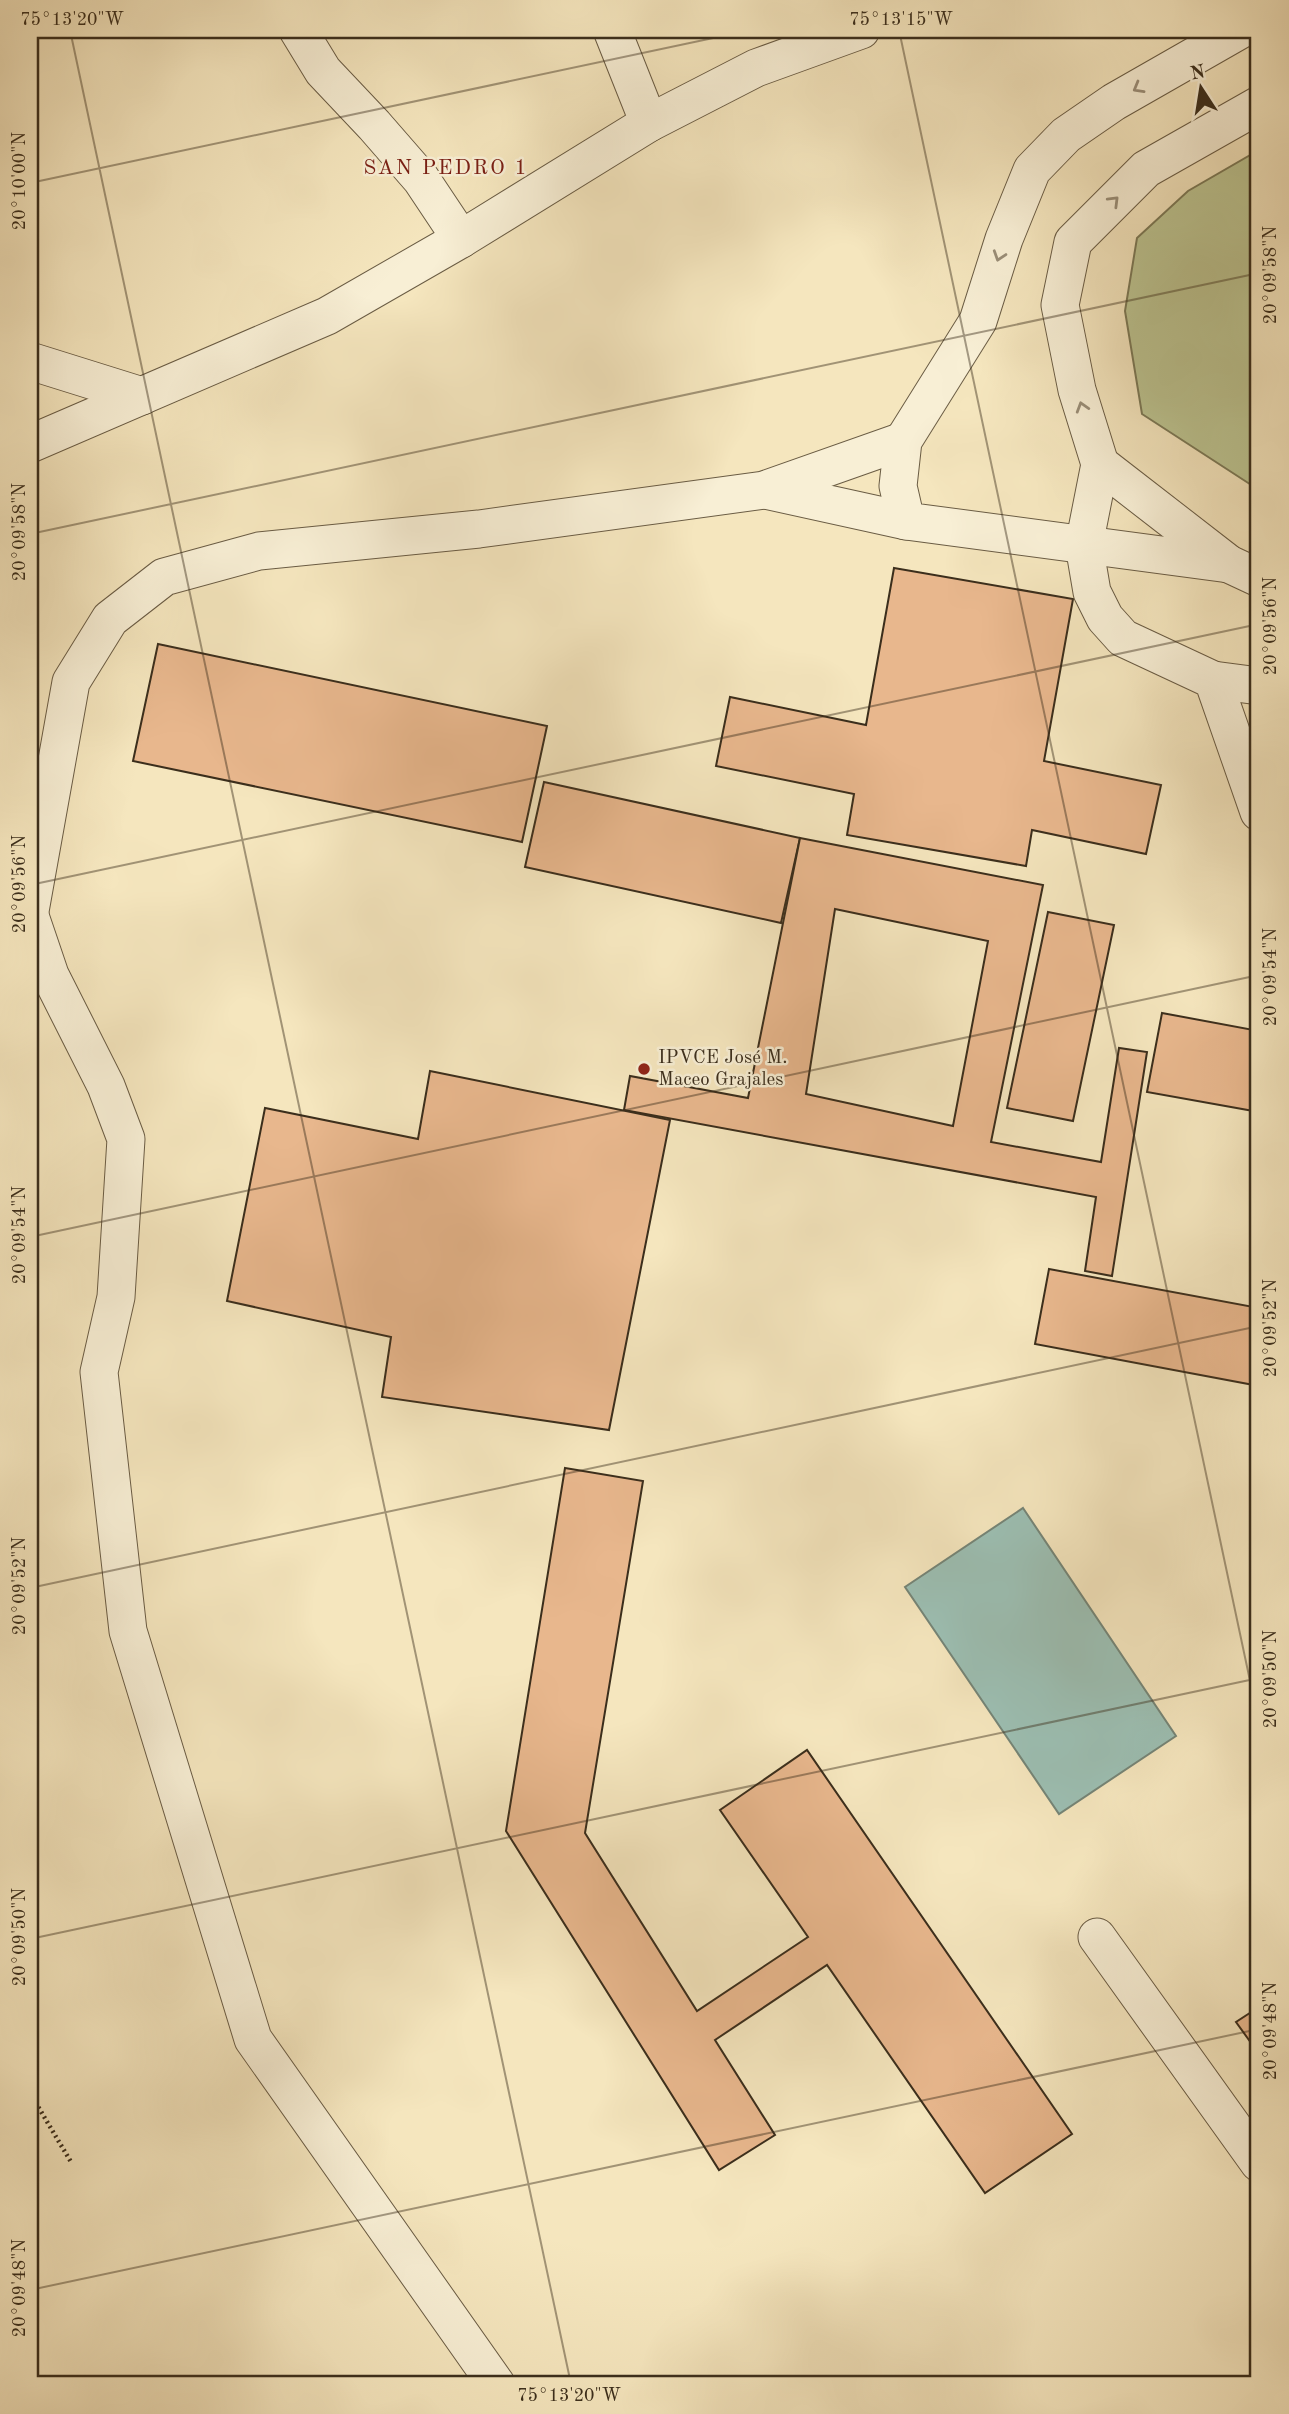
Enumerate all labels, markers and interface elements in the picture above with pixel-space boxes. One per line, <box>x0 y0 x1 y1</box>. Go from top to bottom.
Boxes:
text: 75°13'20"W <box>20 11 124 29</box>
text: 75°13'15"W <box>849 11 953 29</box>
north arrow <box>1166 52 1236 122</box>
text: N <box>1189 63 1208 85</box>
one-way arrow <box>1133 80 1146 93</box>
text: 20°10'00"N <box>11 132 29 230</box>
district label: SAN PEDRO 1 <box>363 158 529 179</box>
one-way arrow <box>1106 196 1119 209</box>
text: 20°09'58"N <box>1262 226 1280 324</box>
one-way arrow <box>992 249 1007 261</box>
one-way arrow <box>1076 401 1091 413</box>
text: 20°09'58"N <box>11 483 29 581</box>
text: 20°09'56"N <box>1262 577 1280 675</box>
text: 20°09'56"N <box>11 835 29 933</box>
text: 20°09'54"N <box>1262 928 1280 1026</box>
place label: IPVCE José M. Maceo Grajales <box>658 1049 787 1090</box>
marker: IPVCE José M. Maceo Grajales <box>636 1061 652 1077</box>
text: 20°09'54"N <box>11 1186 29 1284</box>
text: 20°09'52"N <box>1262 1279 1280 1377</box>
text: 20°09'52"N <box>11 1537 29 1635</box>
text: 20°09'50"N <box>1262 1630 1280 1728</box>
text: 20°09'50"N <box>11 1888 29 1986</box>
text: 20°09'48"N <box>1262 1982 1280 2080</box>
text: 20°09'48"N <box>11 2239 29 2337</box>
text: 75°13'20"W <box>517 2387 621 2405</box>

